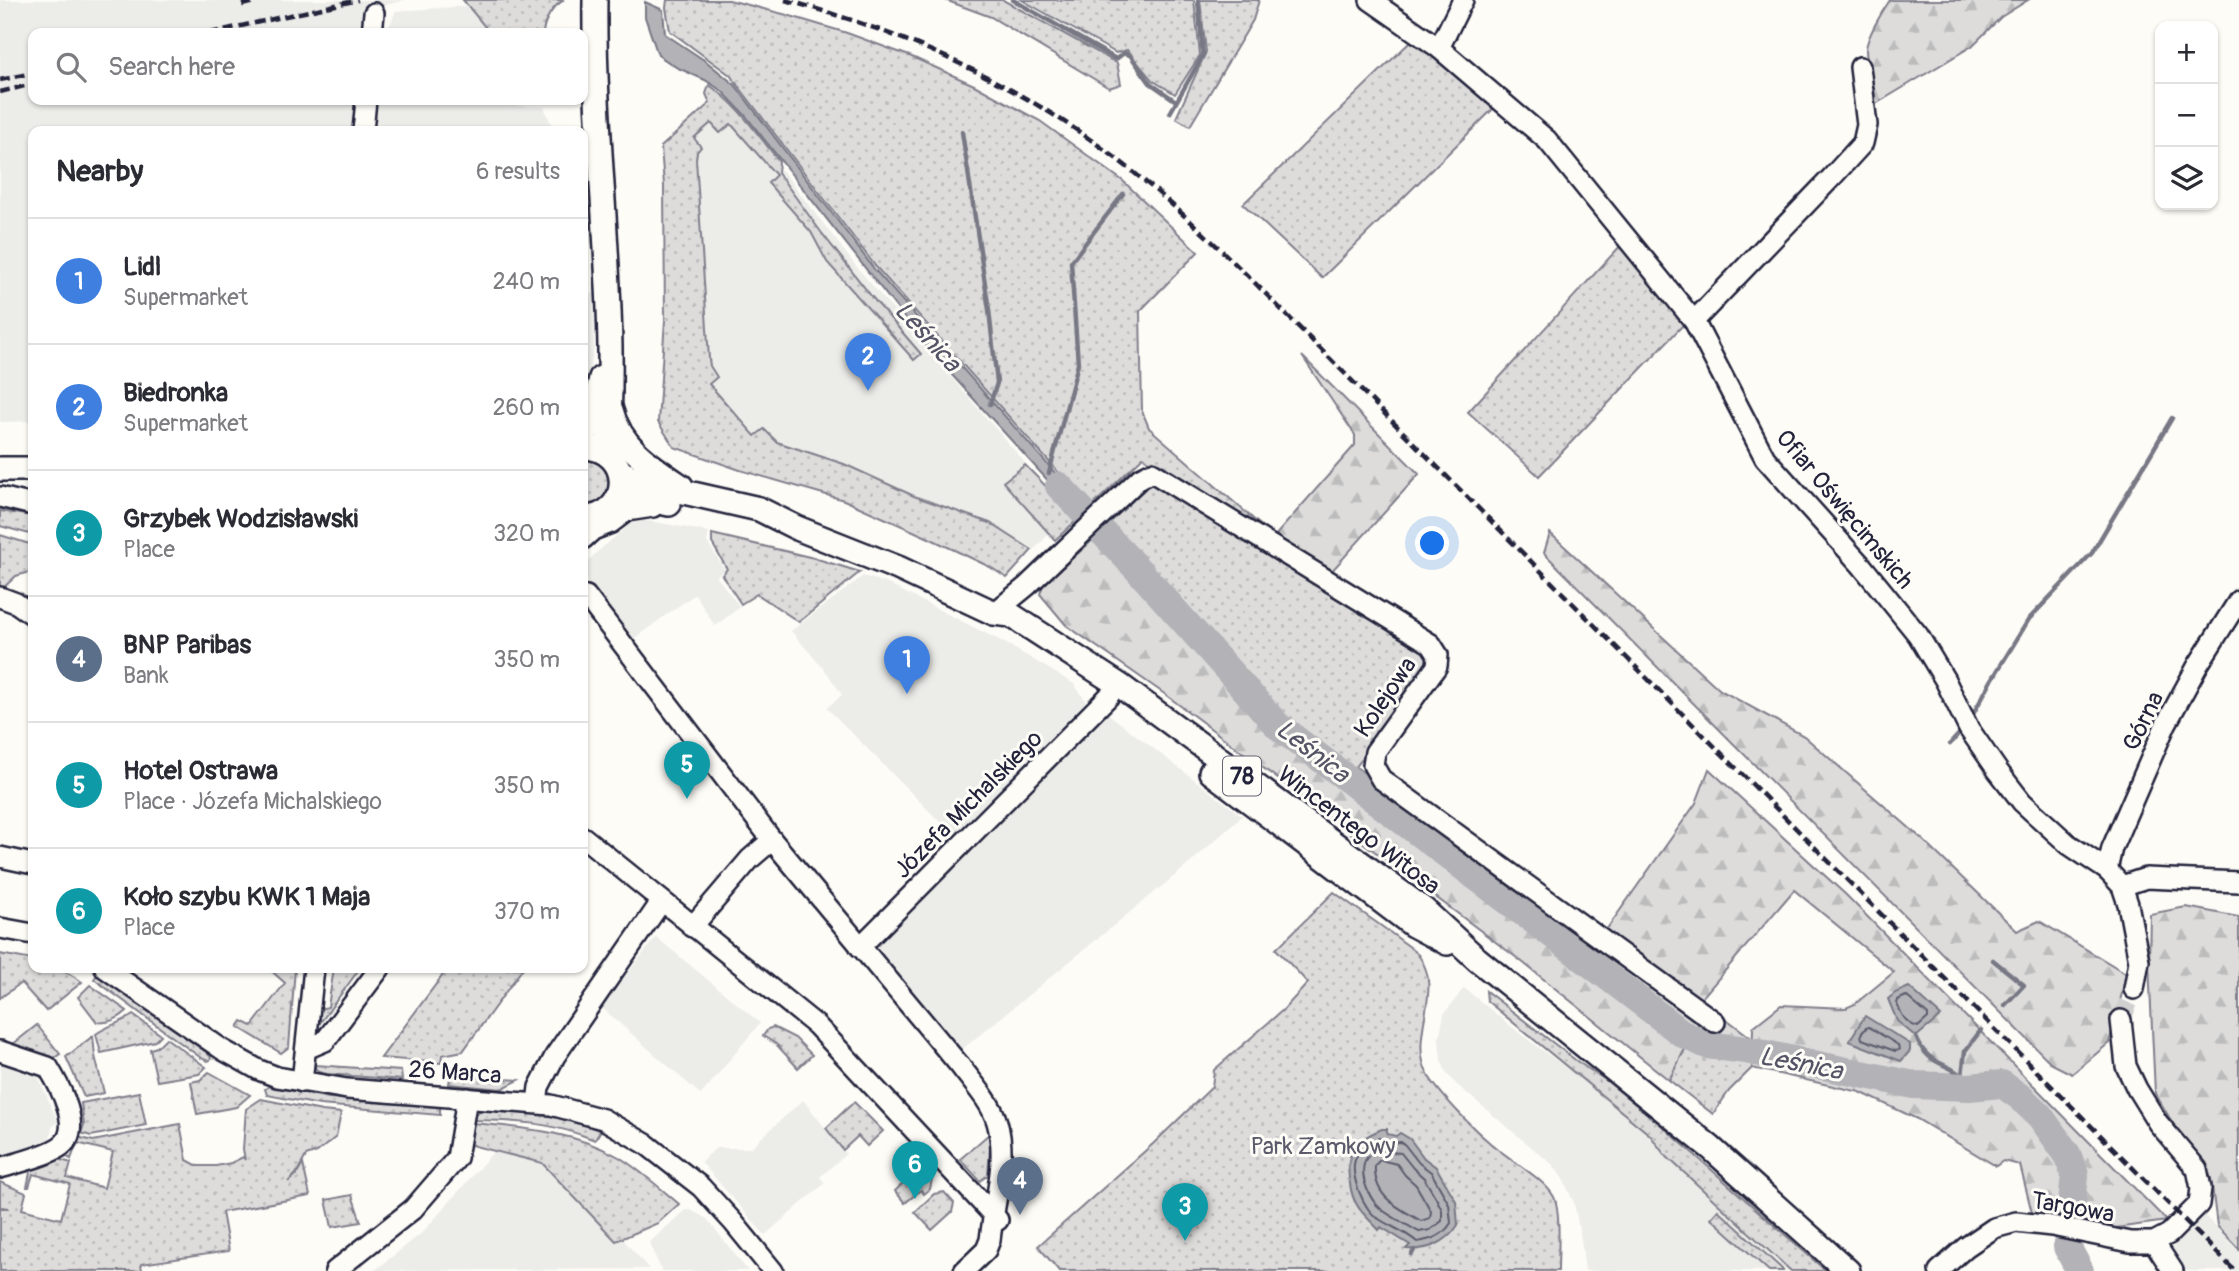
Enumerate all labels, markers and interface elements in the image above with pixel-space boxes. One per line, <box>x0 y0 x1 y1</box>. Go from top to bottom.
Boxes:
map controls <box>2155 21 2218 210</box>
button: + <box>2155 21 2218 84</box>
search box <box>28 28 588 105</box>
icon: search <box>52 48 90 86</box>
text: Search here <box>108 51 235 83</box>
button: − <box>2155 84 2218 147</box>
button: layers <box>2155 147 2218 210</box>
text: Nearby <box>56 153 143 190</box>
text: 6 results <box>476 157 560 186</box>
text: Lidl <box>123 251 161 283</box>
text: 1 <box>75 267 84 296</box>
text: 240 m <box>493 267 560 296</box>
text: Supermarket <box>123 283 248 312</box>
water label: Leśnica <box>887 295 968 380</box>
pin: 2 <box>845 333 891 391</box>
text: Biedronka <box>123 377 228 409</box>
text: 2 <box>73 393 85 422</box>
text: 260 m <box>493 393 560 422</box>
text: Supermarket <box>123 409 248 438</box>
street label: Ofiar Oświęcimskich <box>1770 424 1920 595</box>
text: Grzybek Wodzisławski <box>123 503 358 535</box>
text: 3 <box>73 519 85 548</box>
text: 320 m <box>493 519 560 548</box>
your location <box>1415 526 1449 560</box>
text: Place <box>123 535 175 564</box>
text: BNP Paribas <box>123 629 251 661</box>
pin: 1 <box>884 636 930 694</box>
text: 4 <box>72 645 86 674</box>
text: 350 m <box>494 645 560 674</box>
street label: Kolejowa <box>1348 652 1423 743</box>
text: Bank <box>123 661 169 690</box>
street label: Górna <box>2117 687 2170 756</box>
water label: Leśnica <box>1270 713 1357 791</box>
street label: Józefa Michalskiego <box>888 724 1049 885</box>
pin: 5 <box>664 741 710 799</box>
text: Hotel Ostrawa <box>123 755 278 787</box>
road number: 78 <box>1223 756 1261 796</box>
street label: Wincentego Witosa <box>1272 760 1446 901</box>
text: 5 <box>73 771 85 800</box>
text: 350 m <box>494 771 560 800</box>
text: Place · Józefa Michalskiego <box>123 787 382 816</box>
text: Koło szybu KWK 1 Maja <box>123 881 370 913</box>
text: 6 <box>72 897 86 926</box>
text: 370 m <box>494 897 560 926</box>
text: Place <box>123 913 175 942</box>
water label: Leśnica <box>1757 1040 1847 1088</box>
street label: 26 Marca <box>408 1055 502 1090</box>
park label: Park Zamkowy <box>1250 1132 1396 1161</box>
pin: 6 <box>892 1141 938 1199</box>
pin: 4 <box>997 1157 1043 1215</box>
pin: 3 <box>1162 1183 1208 1241</box>
street label: Targowa <box>2029 1186 2117 1229</box>

